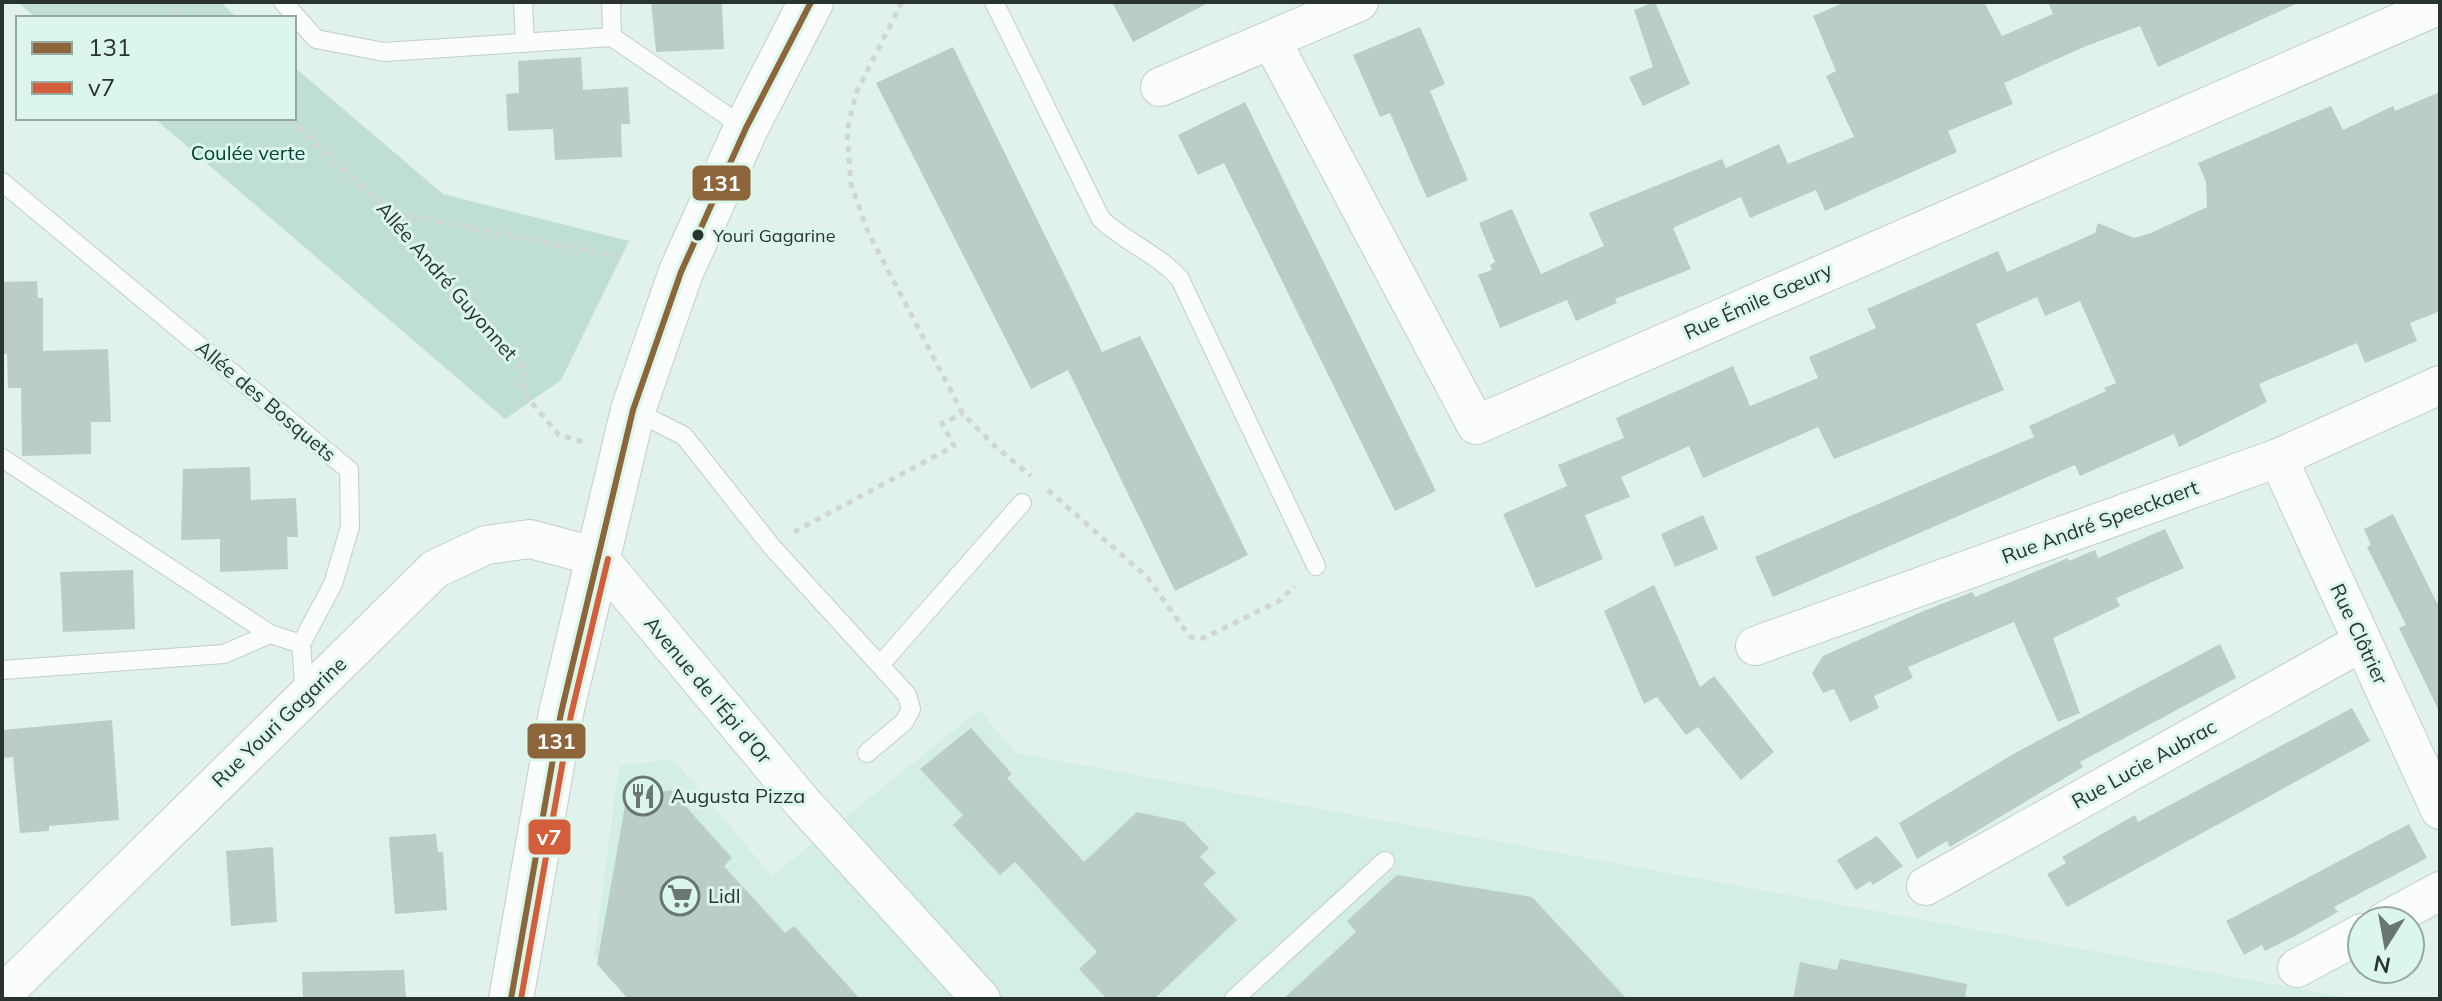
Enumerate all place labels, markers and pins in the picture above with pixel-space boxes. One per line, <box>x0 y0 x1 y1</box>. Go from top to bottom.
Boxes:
place label: Youri Gagarine <box>712 224 835 247</box>
marker: Youri Gagarine <box>690 227 706 243</box>
restaurant icon: Augusta Pizza <box>622 775 664 817</box>
place label: Augusta Pizza <box>671 783 805 808</box>
supermarket icon: Lidl <box>659 875 701 917</box>
place label: Lidl <box>708 883 740 908</box>

